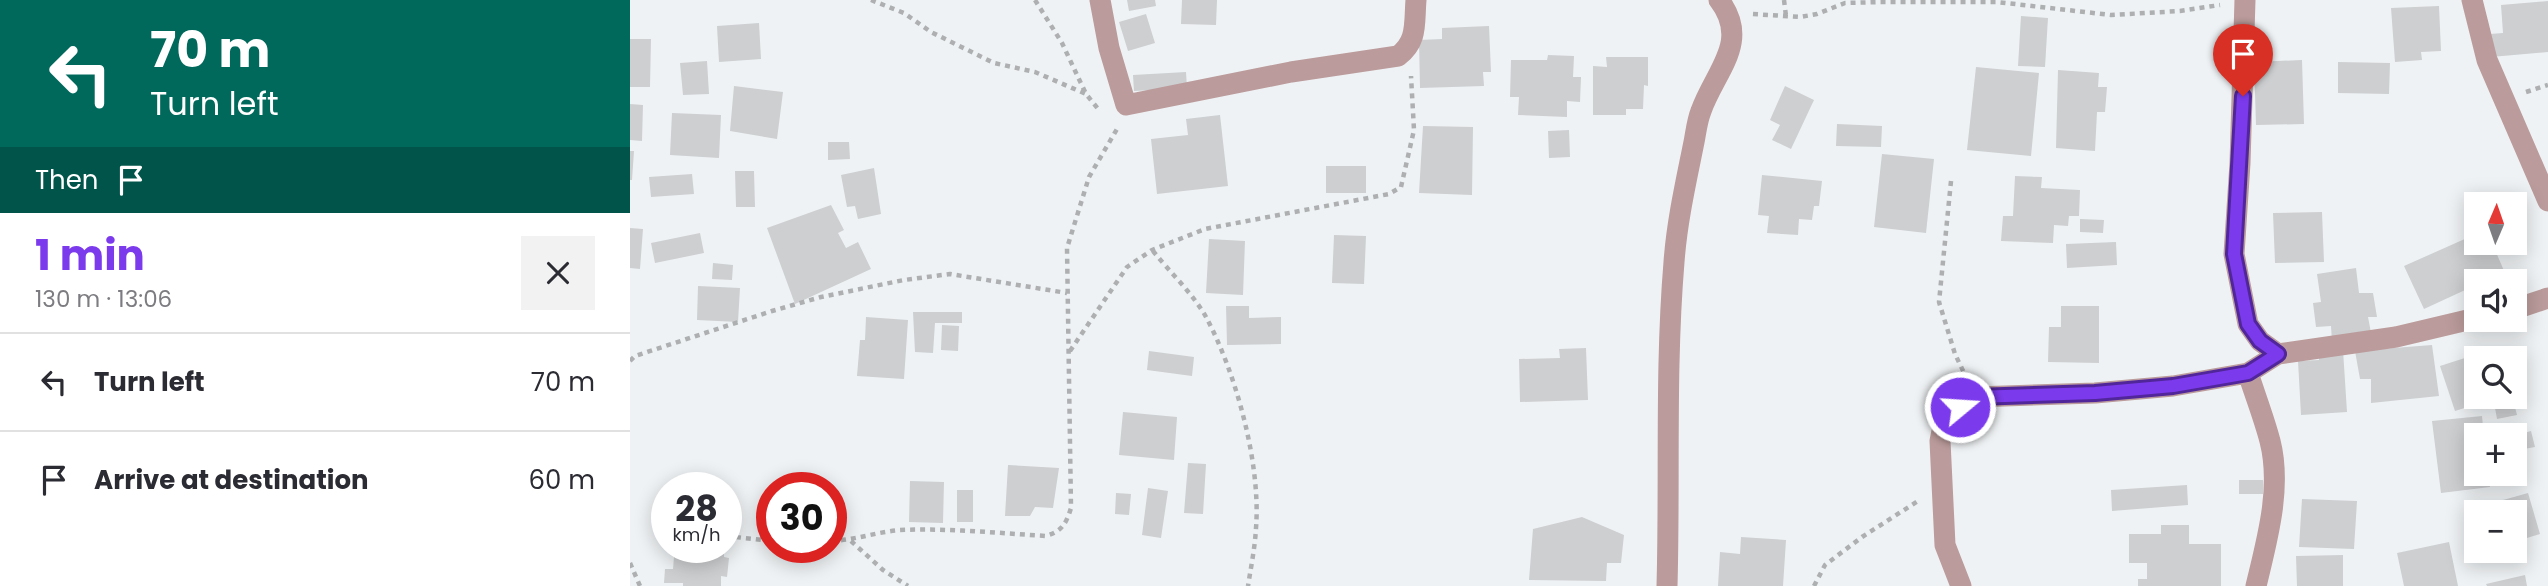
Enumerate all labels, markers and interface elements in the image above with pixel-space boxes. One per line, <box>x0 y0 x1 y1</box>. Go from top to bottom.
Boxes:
text: 70 m <box>150 16 270 84</box>
pin <box>2213 24 2273 96</box>
icon: left <box>35 28 126 119</box>
icon: arrive <box>2224 35 2262 73</box>
text: Turn left <box>150 81 279 126</box>
icon: arrive <box>112 161 150 199</box>
text: Then <box>35 162 98 198</box>
north arrow <box>2464 192 2527 256</box>
map controls <box>2464 192 2527 563</box>
text: 1 min <box>35 226 145 285</box>
button: close <box>521 236 595 310</box>
button: sound <box>2464 269 2527 332</box>
text: 130 m · 13:06 <box>35 283 172 315</box>
button: search <box>2464 346 2527 409</box>
icon: left <box>35 363 73 401</box>
text: Turn left <box>94 364 205 400</box>
text: 70 m <box>531 364 595 400</box>
position arrow <box>1923 370 1997 444</box>
button: + <box>2464 423 2527 486</box>
icon: arrive <box>35 461 73 499</box>
text: Arrive at destination <box>94 462 369 498</box>
text: 60 m <box>528 462 595 498</box>
speed limit sign: 30 <box>756 472 847 563</box>
text: 28 <box>675 484 718 533</box>
button: − <box>2464 500 2527 563</box>
text: km/h <box>673 522 720 547</box>

